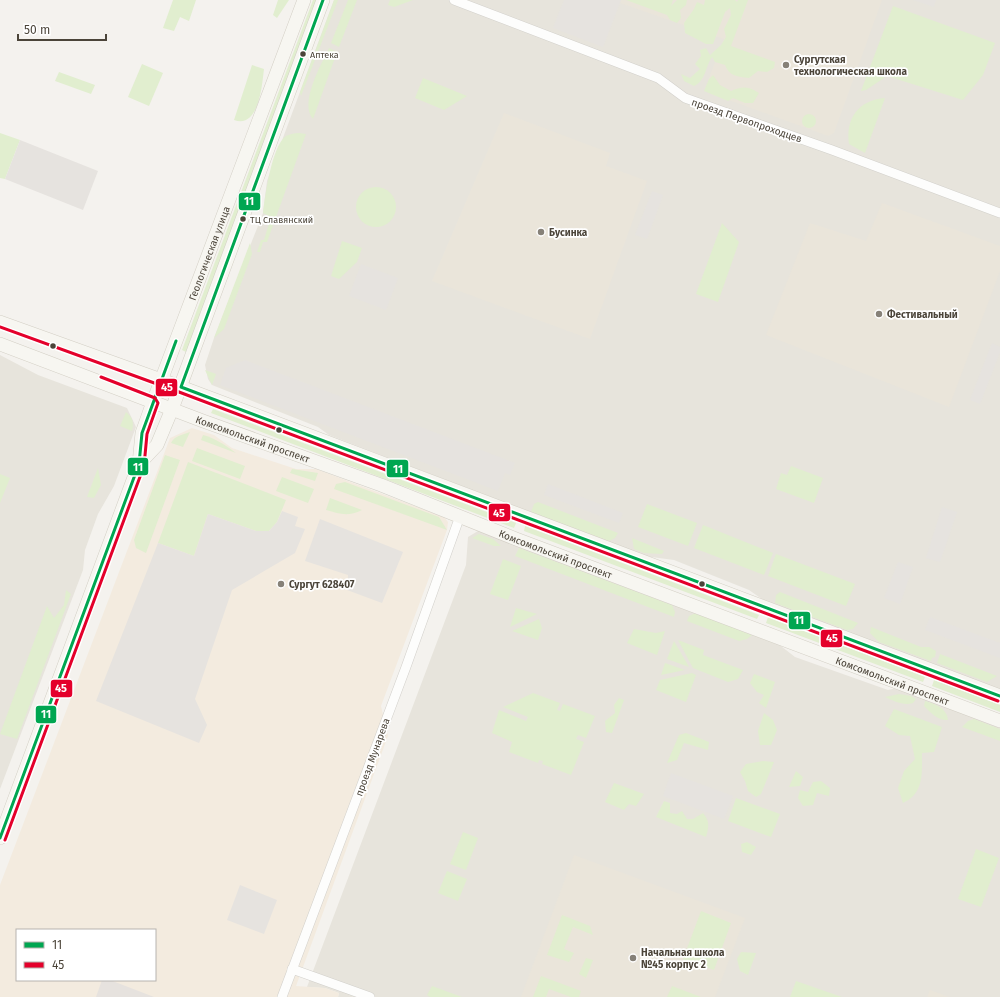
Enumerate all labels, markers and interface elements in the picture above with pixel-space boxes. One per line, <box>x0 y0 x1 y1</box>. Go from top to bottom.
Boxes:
scale bar <box>18 16 106 42</box>
text: 50 m <box>24 23 50 37</box>
marker: Аптека <box>298 49 308 59</box>
place label: Аптека <box>310 50 339 60</box>
place label: Сургутская технологическая школа <box>794 54 908 78</box>
marker: Сургутская технологическая школа <box>781 60 791 70</box>
street label: проезд Первопроходцев <box>690 96 804 146</box>
line badge: 11 <box>238 192 261 211</box>
text: 11 <box>244 195 254 208</box>
street label: Геологическая улица <box>187 205 233 302</box>
marker: ТЦ Славянский <box>238 214 248 224</box>
place label: ТЦ Славянский <box>250 215 313 225</box>
marker: Бусинка <box>536 227 546 237</box>
place label: Бусинка <box>549 227 588 239</box>
marker: Фестивальный <box>874 309 884 319</box>
place label: Фестивальный <box>887 309 958 321</box>
unlabelled marker <box>48 341 58 351</box>
line badge: 45 <box>155 378 178 397</box>
text: 45 <box>161 381 173 394</box>
street label: Комсомольский проспект <box>194 414 312 466</box>
unlabelled marker <box>274 425 284 435</box>
line badge: 11 <box>127 457 149 476</box>
line badge: 11 <box>386 459 409 478</box>
text: 11 <box>133 461 143 474</box>
text: 11 <box>393 463 403 476</box>
line badge: 45 <box>488 503 511 522</box>
text: 45 <box>493 507 505 520</box>
street label: Комсомольский проспект <box>497 528 614 582</box>
marker: Сургут 628407 <box>276 579 286 589</box>
place label: Сургут 628407 <box>289 579 355 591</box>
unlabelled marker <box>697 579 707 589</box>
line badge: 11 <box>788 611 811 630</box>
text: 11 <box>794 614 804 627</box>
line badge: 45 <box>820 629 843 648</box>
text: 45 <box>826 632 838 645</box>
street label: Комсомольский проспект <box>834 655 951 709</box>
line badge: 45 <box>50 679 73 698</box>
text: 45 <box>55 682 67 695</box>
line badge: 11 <box>35 705 57 724</box>
text: 11 <box>41 708 51 721</box>
street label: проезд Мунарева <box>353 717 393 798</box>
legend <box>16 929 156 981</box>
text: 11 <box>52 938 62 952</box>
place label: Начальная школа №45 корпус 2 <box>641 947 725 971</box>
marker: Начальная школа №45 корпус 2 <box>628 953 638 963</box>
text: 45 <box>52 958 64 972</box>

